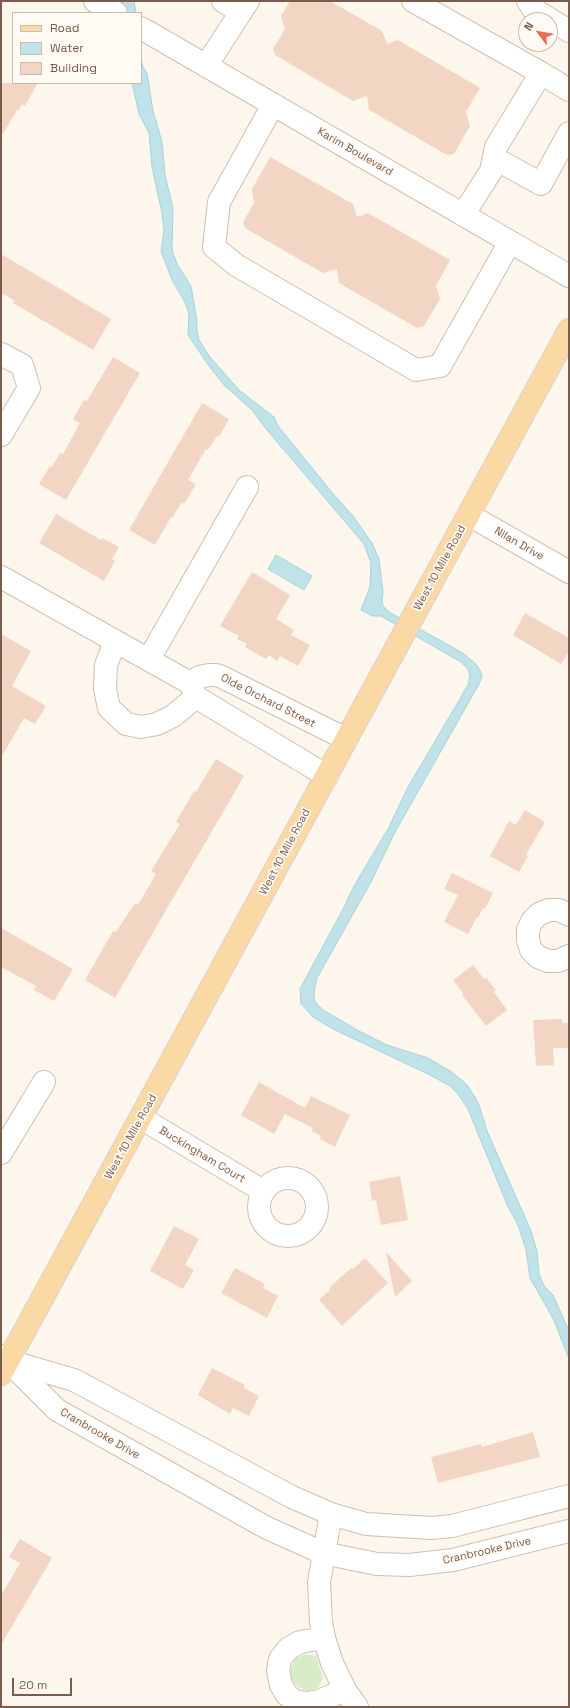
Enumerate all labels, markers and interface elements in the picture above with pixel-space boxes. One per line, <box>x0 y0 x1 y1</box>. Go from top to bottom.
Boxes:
legend <box>12 12 142 84</box>
north arrow <box>518 12 558 52</box>
text: N <box>521 19 537 33</box>
text: Road <box>50 20 79 36</box>
text: Water <box>50 40 84 56</box>
text: Building <box>50 60 97 76</box>
street label: Karim Boulevard <box>315 125 395 179</box>
street label: West 10 Mile Road <box>411 523 469 613</box>
street label: Nilan Drive <box>492 525 546 563</box>
street label: Olde Orchard Street <box>218 671 318 731</box>
street label: West 10 Mile Road <box>257 807 313 897</box>
street label: West 10 Mile Road <box>102 1092 160 1182</box>
street label: Buckingham Court <box>157 1124 247 1186</box>
street label: Cranbrooke Drive <box>58 1406 142 1462</box>
street label: Cranbrooke Drive <box>442 1534 532 1568</box>
scale bar <box>14 1670 74 1696</box>
text: 20 m <box>19 1677 47 1693</box>

